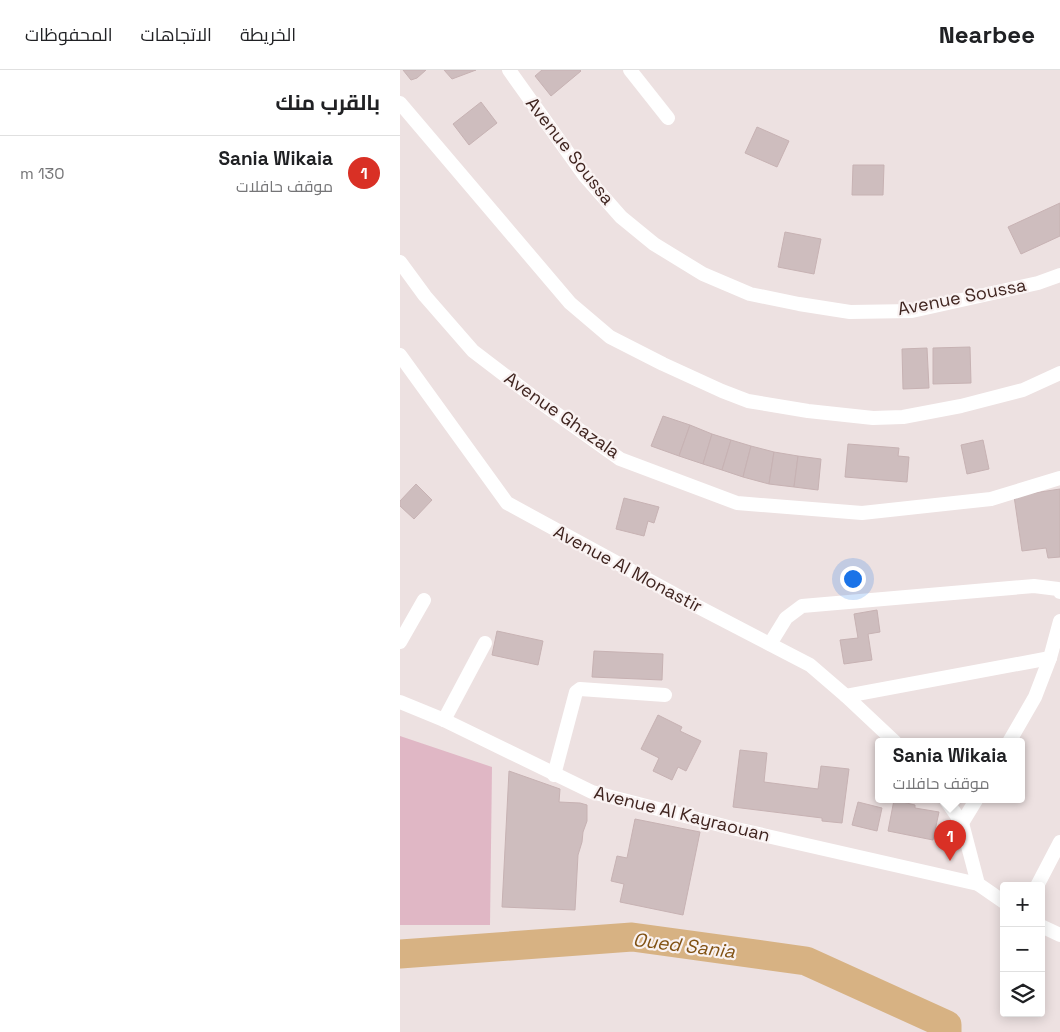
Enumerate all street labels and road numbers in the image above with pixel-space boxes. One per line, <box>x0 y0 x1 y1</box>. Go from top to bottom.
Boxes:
street label: Avenue Soussa <box>521 92 620 209</box>
street label: Avenue Soussa <box>896 273 1028 320</box>
street label: Avenue Ghazala <box>500 366 625 463</box>
street label: Avenue Al Monastir <box>550 520 707 618</box>
street label: Avenue Al Kayraouan <box>592 781 773 847</box>

